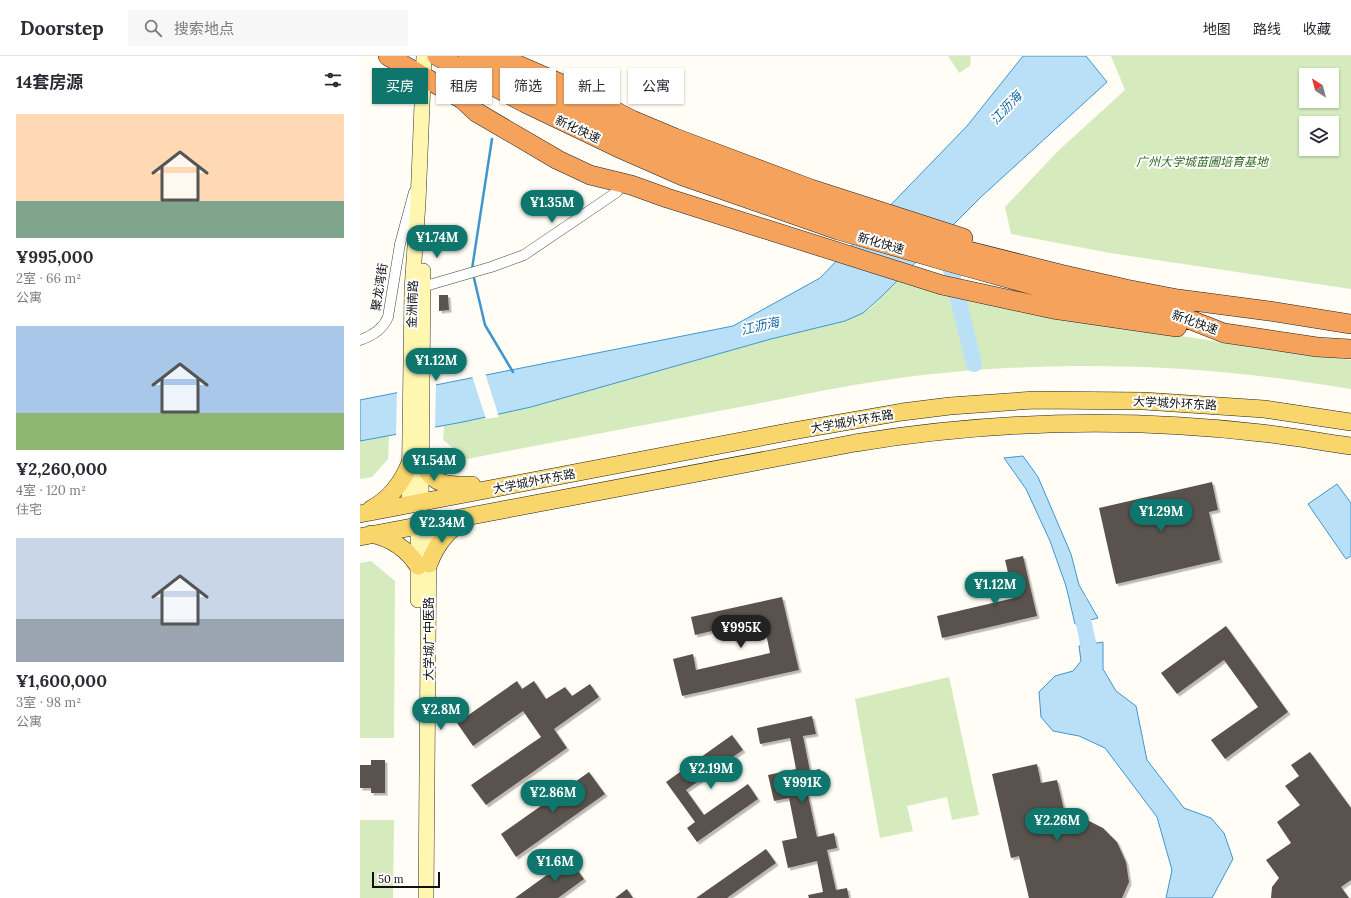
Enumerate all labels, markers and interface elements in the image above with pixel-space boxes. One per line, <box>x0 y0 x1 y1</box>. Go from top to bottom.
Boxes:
search box <box>128 10 408 46</box>
text: Doorstep <box>20 16 104 40</box>
icon: search <box>142 17 164 39</box>
text: 搜索地点 <box>174 19 234 38</box>
text: 地图 <box>1203 20 1231 38</box>
text: 路线 <box>1253 20 1281 38</box>
text: 收藏 <box>1303 20 1331 38</box>
chip: 买房 <box>372 68 428 104</box>
chip: 租房 <box>436 68 492 104</box>
chip: 筛选 <box>500 68 556 104</box>
chip: 新上 <box>564 68 620 104</box>
chip: 公寓 <box>628 68 684 104</box>
north arrow <box>1299 68 1339 108</box>
map controls <box>1299 68 1339 156</box>
icon: filters <box>322 69 344 91</box>
text: 14套房源 <box>16 71 83 93</box>
water label: 江沥海 <box>986 86 1027 128</box>
street label: 新化快速 <box>553 112 603 146</box>
button: layers <box>1299 116 1339 156</box>
icon: home <box>144 140 216 212</box>
park label: 广州大学城苗圃培育基地 <box>1136 154 1270 169</box>
pin: ¥1.35M <box>519 190 585 224</box>
text: ¥1.35M <box>530 194 574 211</box>
pin: ¥1.74M <box>404 225 470 259</box>
text: ¥1.74M <box>416 229 458 246</box>
street label: 新化快速 <box>856 229 906 257</box>
text: ¥995,000 <box>16 246 93 268</box>
street label: 聚龙湾街 <box>368 262 390 312</box>
text: 2室 · 66 m² <box>16 270 81 287</box>
street label: 金洲南路 <box>404 280 420 328</box>
text: 公寓 <box>16 289 42 306</box>
street label: 新化快速 <box>1170 307 1220 337</box>
water label: 江沥海 <box>739 313 783 339</box>
pin: ¥1.12M <box>403 348 469 382</box>
icon: home <box>144 352 216 424</box>
text: ¥1.12M <box>415 352 457 369</box>
street label: 大学城外环东路 <box>1133 393 1217 413</box>
street label: 大学城外环东路 <box>809 406 895 436</box>
pin: ¥1.54M <box>401 448 467 482</box>
text: ¥1.54M <box>412 452 456 469</box>
text: ¥2,260,000 <box>16 458 107 480</box>
street label: 大学城外环东路 <box>491 466 577 496</box>
text: 4室 · 120 m² <box>16 482 86 499</box>
pin: ¥1.29M <box>1128 499 1194 533</box>
text: 住宅 <box>16 501 42 518</box>
text: ¥1.29M <box>1139 503 1183 520</box>
pin: ¥2.34M <box>409 510 475 544</box>
text: ¥2.34M <box>419 514 465 531</box>
icon: home <box>144 564 216 636</box>
pin: ¥1.12M <box>962 572 1028 606</box>
text: ¥1.12M <box>974 576 1016 593</box>
street label: 大学城广中医路 <box>421 597 436 681</box>
pin: ¥995K <box>713 615 769 649</box>
text: ¥995K <box>721 619 761 636</box>
text: ¥1,600,000 <box>16 670 107 692</box>
text: 3室 · 98 m² <box>16 694 81 711</box>
pin: ¥2.8M <box>413 697 469 731</box>
text: ¥2.8M <box>421 701 461 718</box>
text: 公寓 <box>16 713 42 730</box>
pin: ¥2.19M <box>678 756 744 790</box>
text: ¥2.19M <box>689 760 733 777</box>
pin: ¥991K <box>774 770 830 804</box>
text: ¥991K <box>783 774 821 791</box>
pin: ¥2.86M <box>520 780 586 814</box>
text: ¥2.86M <box>530 784 576 801</box>
pin: ¥2.26M <box>1024 808 1090 842</box>
text: ¥2.26M <box>1034 812 1080 829</box>
pin: ¥1.6M <box>527 849 583 883</box>
text: ¥1.6M <box>536 853 574 870</box>
scale bar <box>372 870 440 889</box>
text: 50 m <box>378 872 404 886</box>

